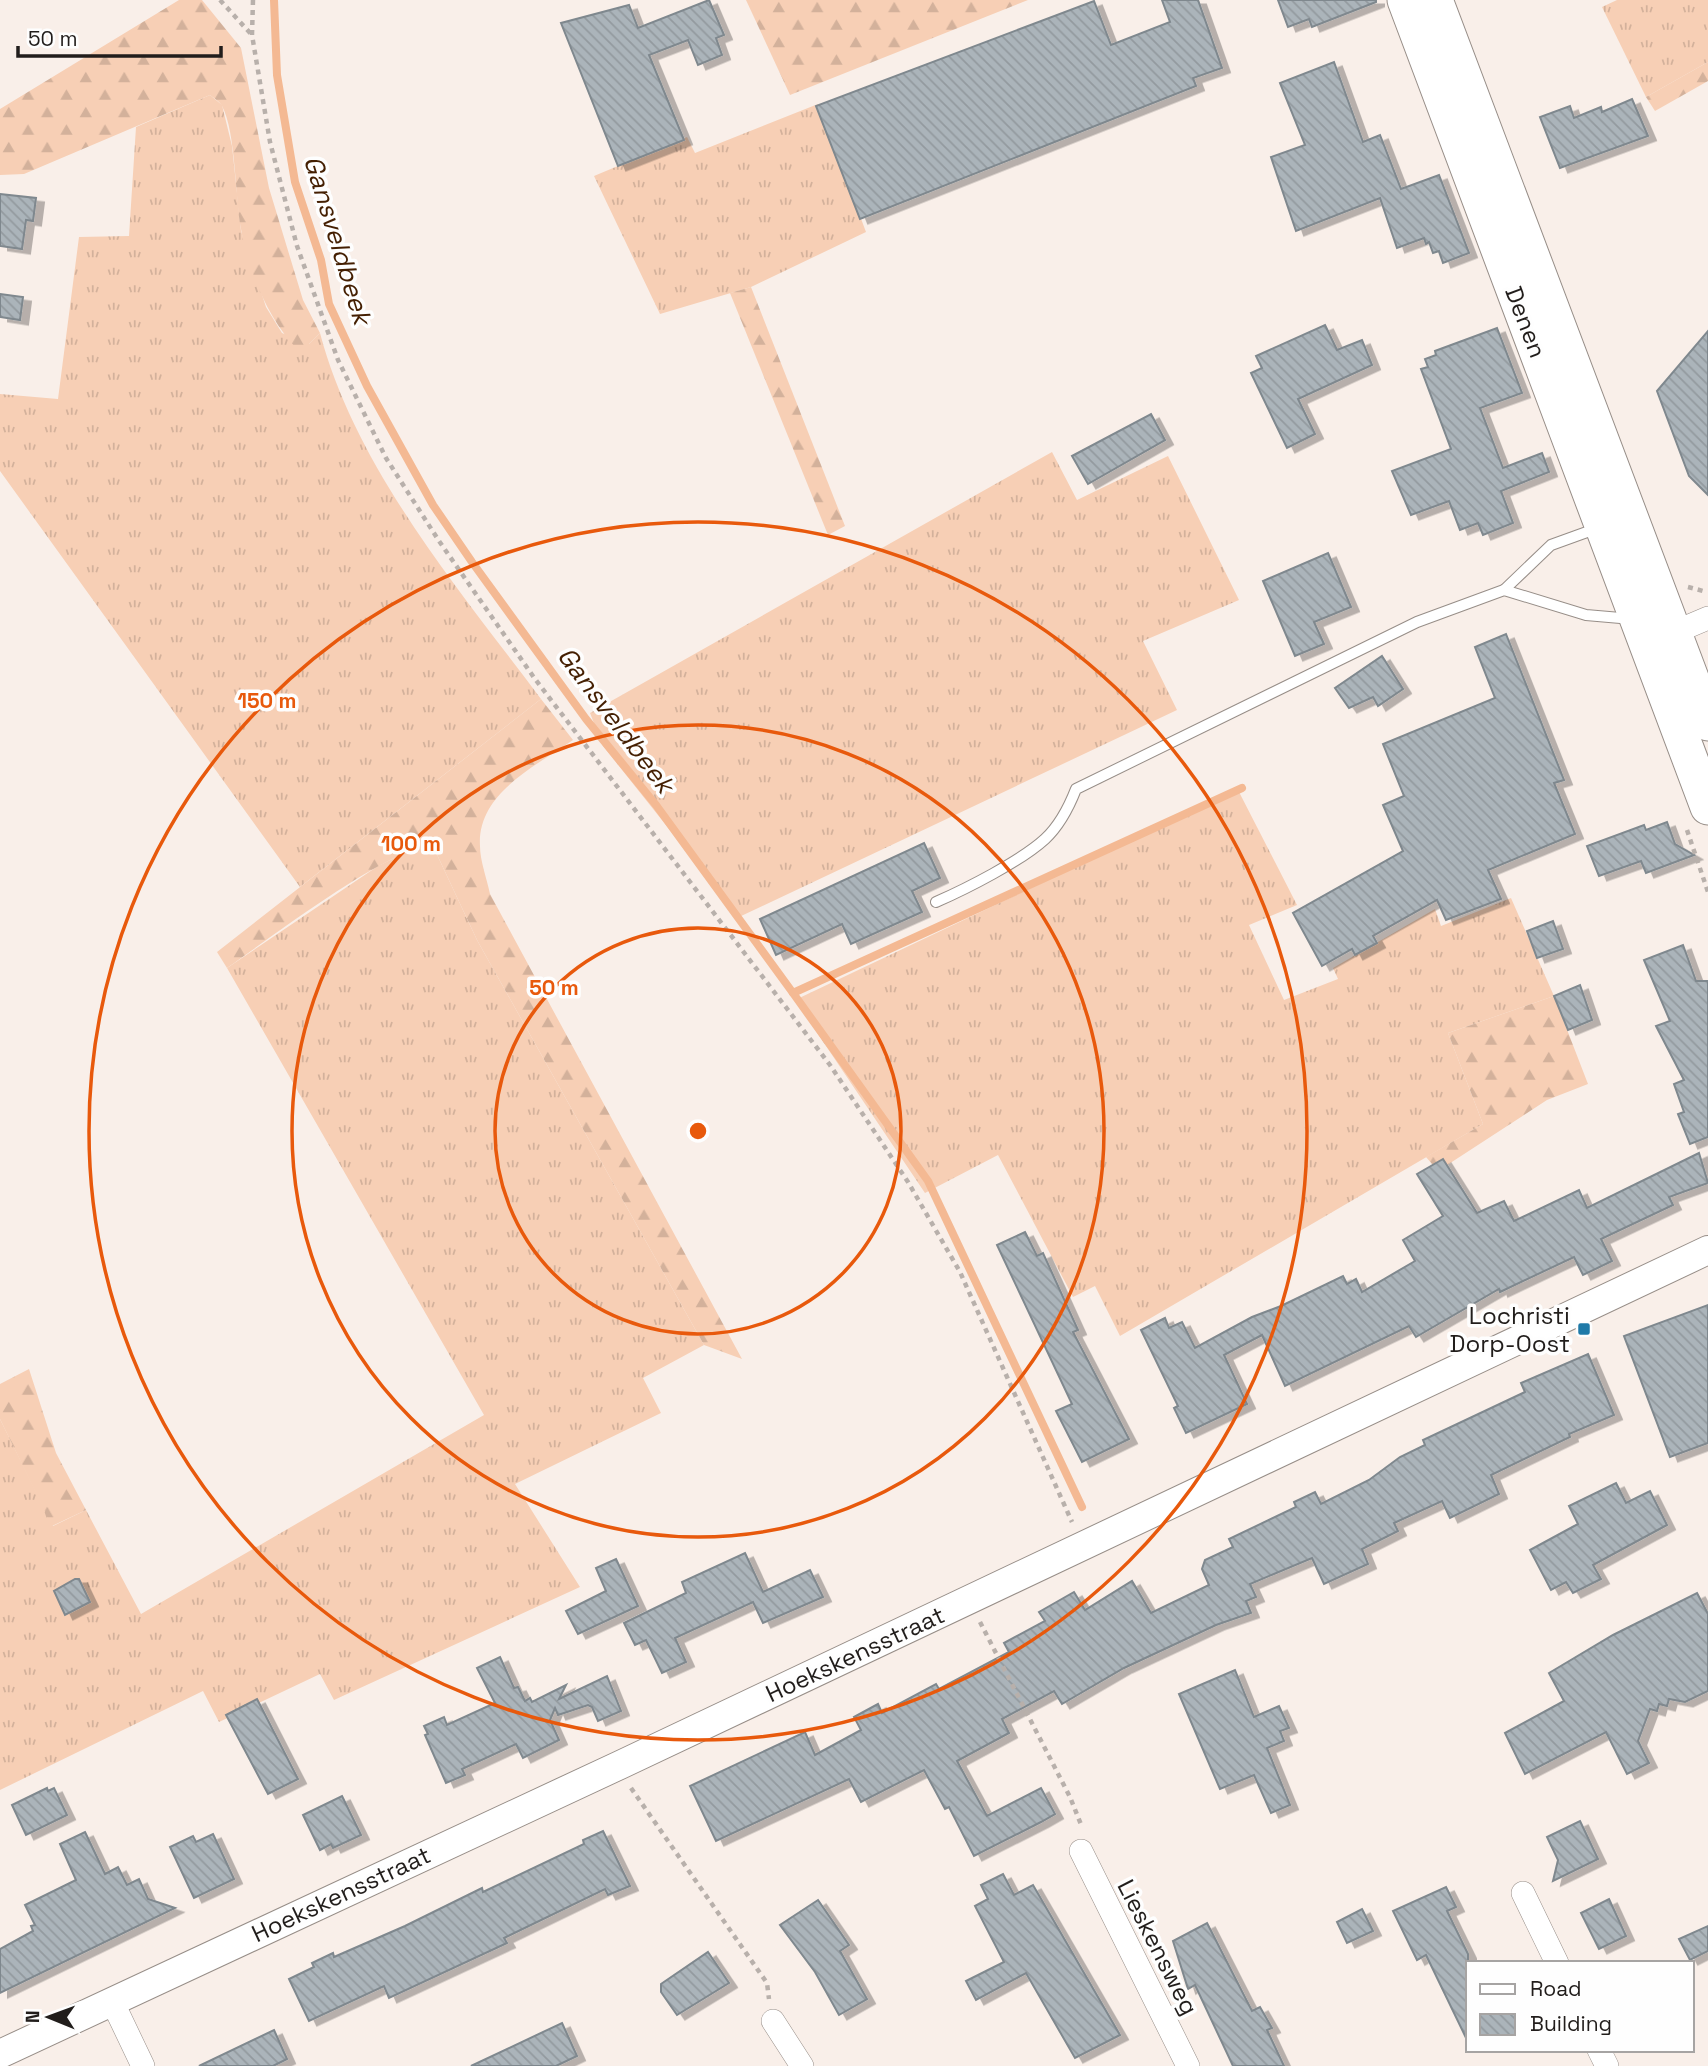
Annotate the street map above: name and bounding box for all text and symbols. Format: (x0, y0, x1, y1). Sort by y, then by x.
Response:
scale bar (18, 14, 220, 58)
text: 50 m (28, 25, 78, 52)
water label: Gansveldbeek (296, 151, 381, 331)
street label: Denen (1498, 282, 1554, 362)
water label: Gansveldbeek (550, 640, 684, 802)
text: 150 m (238, 687, 296, 714)
text: 100 m (381, 830, 441, 857)
text: 50 m (529, 974, 579, 1001)
centre of rings (686, 1119, 710, 1143)
place label: Lochristi Dorp-Oost (1450, 1300, 1570, 1359)
marker: Lochristi Dorp-Oost (1576, 1321, 1592, 1337)
street label: Hoekskensstraat (761, 1599, 949, 1709)
street label: Hoekskensstraat (247, 1839, 435, 1949)
street label: Lieskensweg (1111, 1874, 1205, 2020)
legend (1466, 1961, 1694, 2052)
text: Road (1530, 1975, 1582, 2002)
north arrow (14, 1982, 84, 2052)
text: N (20, 2010, 45, 2023)
text: Building (1530, 2010, 1612, 2037)

